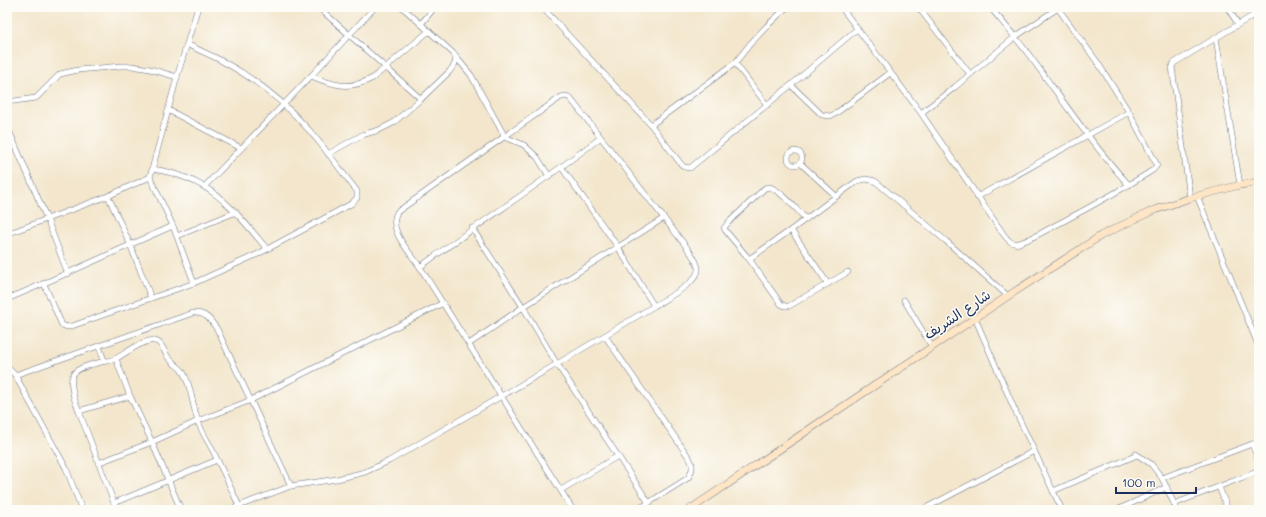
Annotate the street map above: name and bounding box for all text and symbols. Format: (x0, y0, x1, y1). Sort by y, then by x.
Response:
street label: شارع الشريف (920, 285, 995, 344)
scale bar (1116, 469, 1196, 495)
text: 100 m (1122, 474, 1156, 490)

